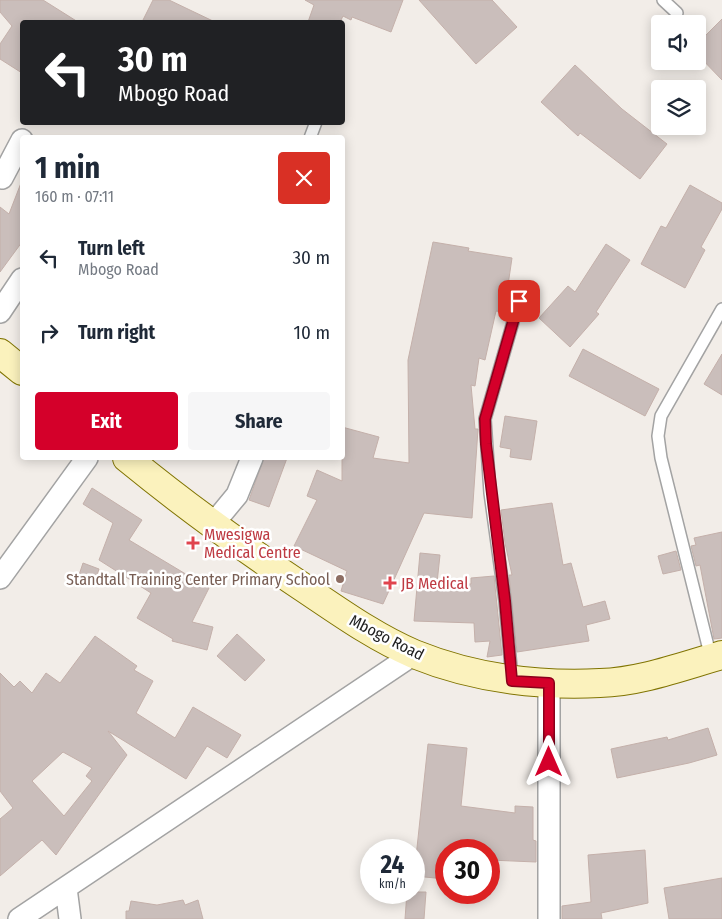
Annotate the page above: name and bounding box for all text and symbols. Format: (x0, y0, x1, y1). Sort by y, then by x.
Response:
map controls (651, 15, 706, 135)
button: sound (651, 15, 706, 70)
text: 30 m (118, 38, 188, 80)
icon: left (35, 40, 100, 105)
text: Mbogo Road (118, 80, 229, 107)
button: layers (651, 80, 706, 135)
text: 1 min (35, 150, 100, 186)
button: close (278, 152, 330, 204)
text: 160 m · 07:11 (35, 187, 114, 206)
text: Turn left (78, 237, 145, 260)
icon: left (35, 244, 63, 272)
text: 30 m (292, 246, 330, 269)
text: Mbogo Road (78, 260, 159, 279)
pin (498, 280, 540, 322)
icon: arrive (505, 287, 533, 315)
icon: right (35, 319, 63, 347)
text: Turn right (78, 321, 155, 344)
text: 10 m (294, 321, 330, 344)
button: Exit (35, 392, 178, 450)
button: Share (188, 392, 330, 450)
place label: Mwesigwa Medical Centre (204, 525, 301, 562)
marker: Mwesigwa Medical Centre (186, 536, 200, 550)
place label: Standtall Training Center Primary School (66, 570, 330, 589)
marker: Standtall Training Center Primary School (334, 573, 346, 585)
place label: JB Medical (401, 574, 468, 593)
marker: JB Medical (383, 576, 397, 590)
street label: Mbogo Road (346, 611, 427, 664)
position arrow (522, 735, 574, 787)
speed limit sign: 30 (435, 839, 500, 904)
text: 24 (381, 850, 404, 880)
text: km/h (379, 877, 406, 891)

